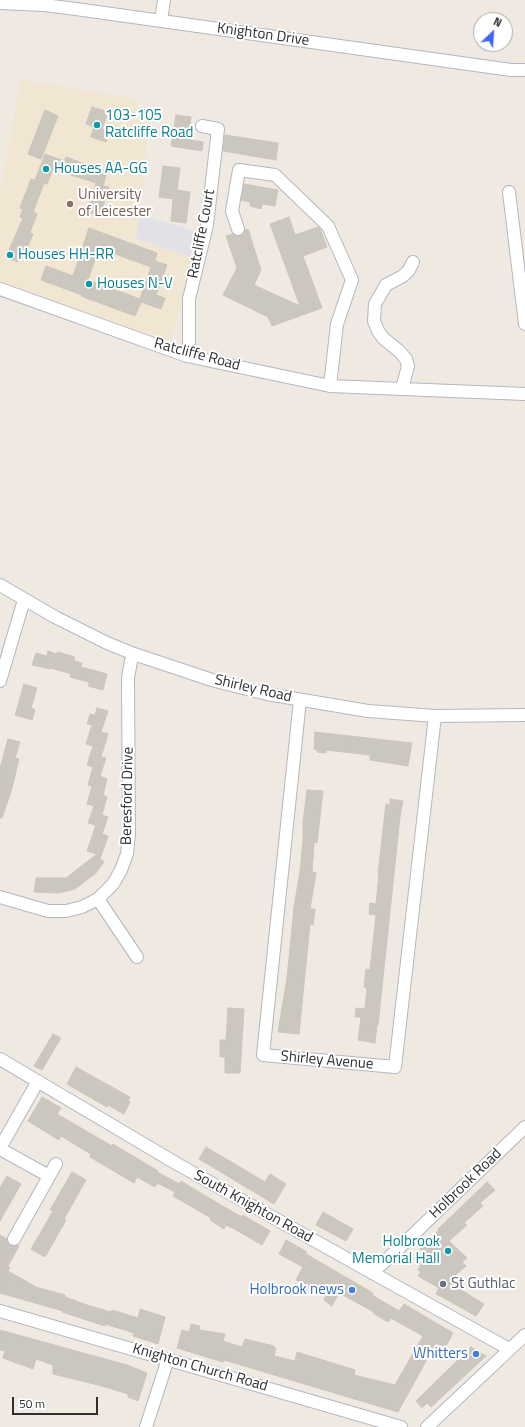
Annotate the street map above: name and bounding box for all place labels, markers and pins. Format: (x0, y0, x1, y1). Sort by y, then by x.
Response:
place label: 103-105 Ratcliffe Road (105, 107, 193, 142)
marker: 103-105 Ratcliffe Road (92, 120, 102, 130)
place label: Houses AA-GG (54, 160, 148, 178)
marker: Houses AA-GG (41, 164, 51, 174)
place label: University of Leicester (78, 186, 151, 221)
marker: University of Leicester (65, 199, 75, 209)
place label: Houses HH-RR (18, 246, 114, 264)
marker: Houses HH-RR (5, 250, 15, 260)
place label: Houses N-V (97, 275, 173, 293)
marker: Houses N-V (84, 279, 94, 289)
place label: Holbrook Memorial Hall (352, 1233, 440, 1268)
marker: Holbrook Memorial Hall (443, 1246, 453, 1256)
place label: St Guthlac (451, 1275, 516, 1293)
marker: St Guthlac (438, 1279, 448, 1289)
place label: Holbrook news (249, 1281, 344, 1299)
marker: Holbrook news (347, 1285, 357, 1295)
place label: Whitters (413, 1345, 468, 1363)
marker: Whitters (471, 1349, 481, 1359)

